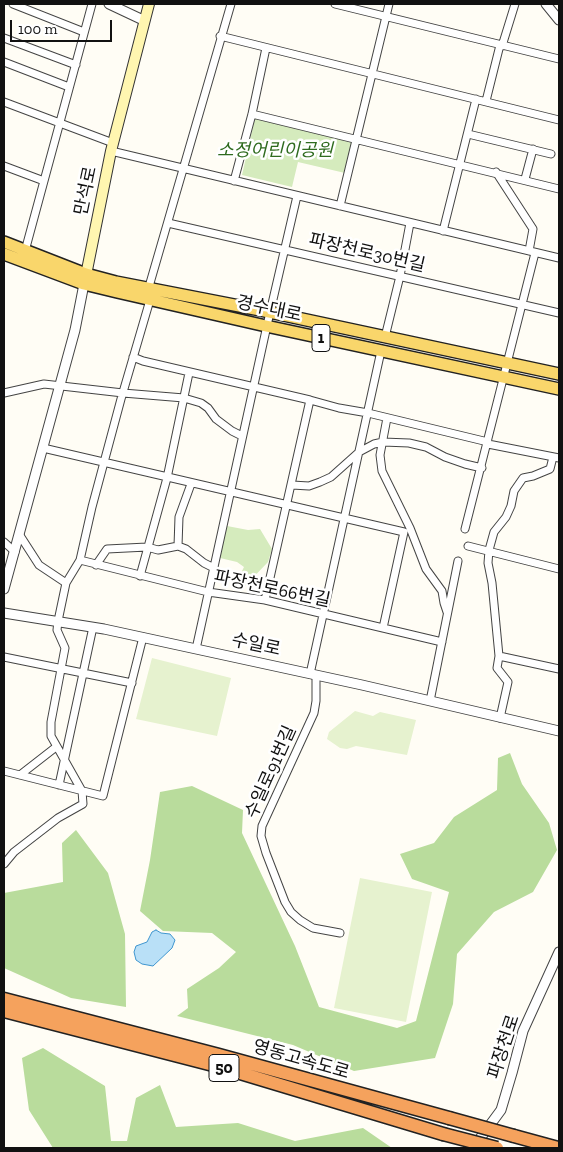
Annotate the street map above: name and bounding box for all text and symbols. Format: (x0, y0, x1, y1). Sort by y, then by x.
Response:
scale bar (12, 10, 115, 42)
text: 100 m (18, 20, 57, 38)
park label: 소정어린이공원 (217, 140, 333, 162)
street label: 만석로 (70, 164, 102, 218)
street label: 파장천로30번길 (307, 229, 427, 277)
street label: 경수대로 (234, 292, 304, 326)
road number: 1 (312, 324, 330, 352)
street label: 파장천로66번길 (212, 566, 332, 612)
street label: 수일로 (229, 629, 283, 661)
street label: 수일로91번길 (241, 722, 301, 822)
street label: 파장천로 (483, 1012, 525, 1082)
street label: 영동고속도로 (250, 1036, 352, 1084)
road number: 50 (209, 1054, 239, 1082)

